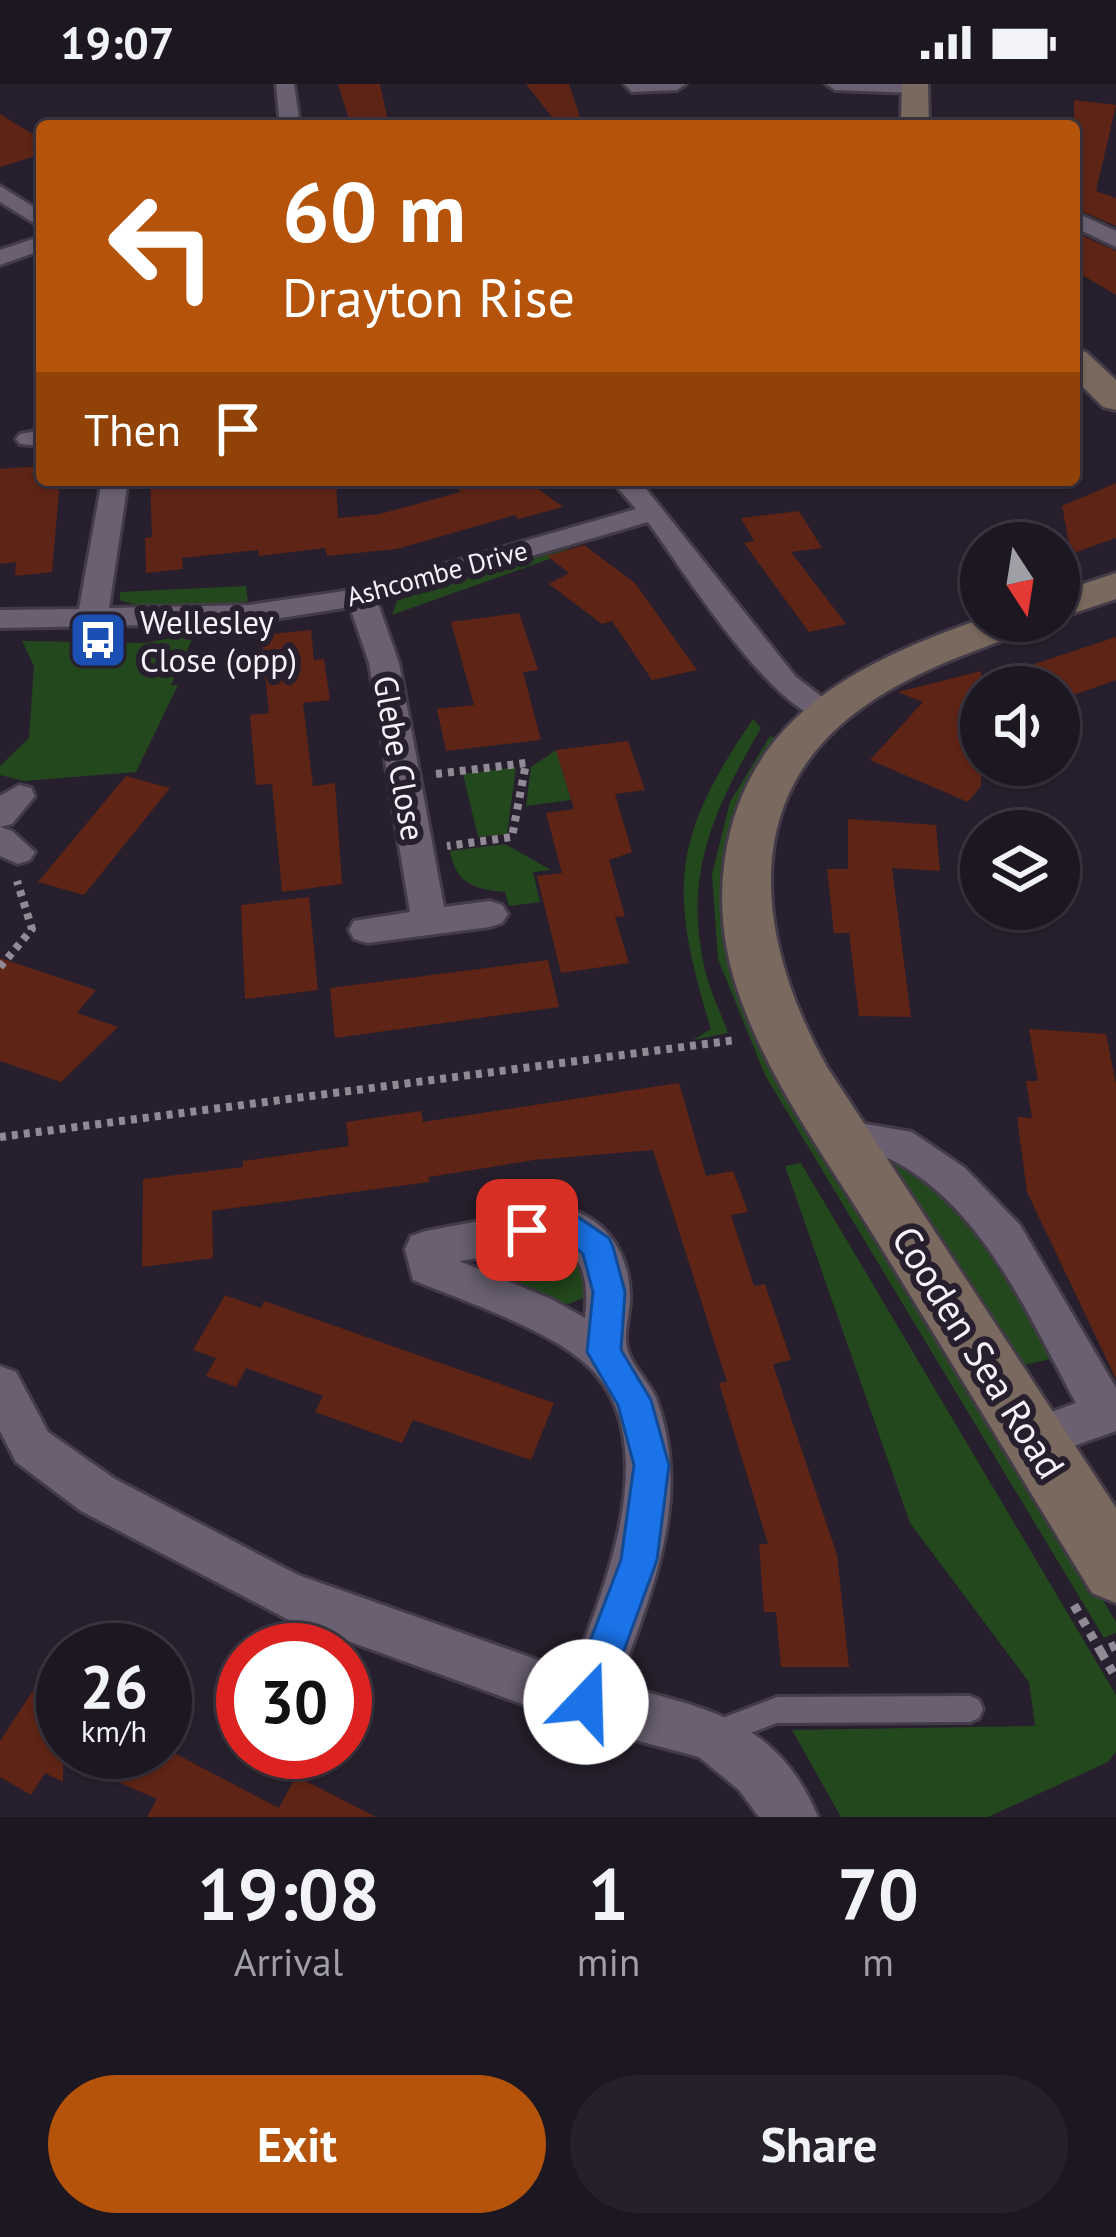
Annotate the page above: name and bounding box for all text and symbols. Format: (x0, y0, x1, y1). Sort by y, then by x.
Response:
text: 19:07 (60, 13, 174, 71)
text: 60 m (282, 156, 466, 265)
icon: left (84, 168, 240, 324)
text: Drayton Rise (282, 262, 575, 332)
icon: arrive (205, 396, 271, 462)
text: Then (84, 400, 181, 458)
north arrow (960, 522, 1080, 642)
map controls (960, 522, 1080, 930)
street label: Ashcombe Drive (343, 533, 531, 613)
place label: Wellesley Close (opp) (140, 600, 297, 681)
bus stop icon: Wellesley Close (opp) (67, 609, 129, 671)
button: sound (960, 666, 1080, 786)
street label: Glebe Close (364, 672, 436, 844)
button: layers (960, 810, 1080, 930)
pin (476, 1179, 578, 1281)
icon: arrive (494, 1197, 560, 1263)
street label: Cooden Sea Road (881, 1216, 1077, 1488)
speed limit sign: 30 (216, 1623, 372, 1779)
position arrow (523, 1639, 649, 1765)
text: 26 (80, 1647, 148, 1725)
text: km/h (81, 1711, 147, 1750)
text: 19:08 (197, 1847, 380, 1940)
text: 1 (588, 1847, 629, 1940)
text: 70 (837, 1847, 919, 1940)
text: Arrival (234, 1936, 343, 1987)
text: min (577, 1936, 640, 1987)
text: m (862, 1936, 894, 1987)
button: Exit (48, 2075, 546, 2213)
button: Share (570, 2075, 1068, 2213)

